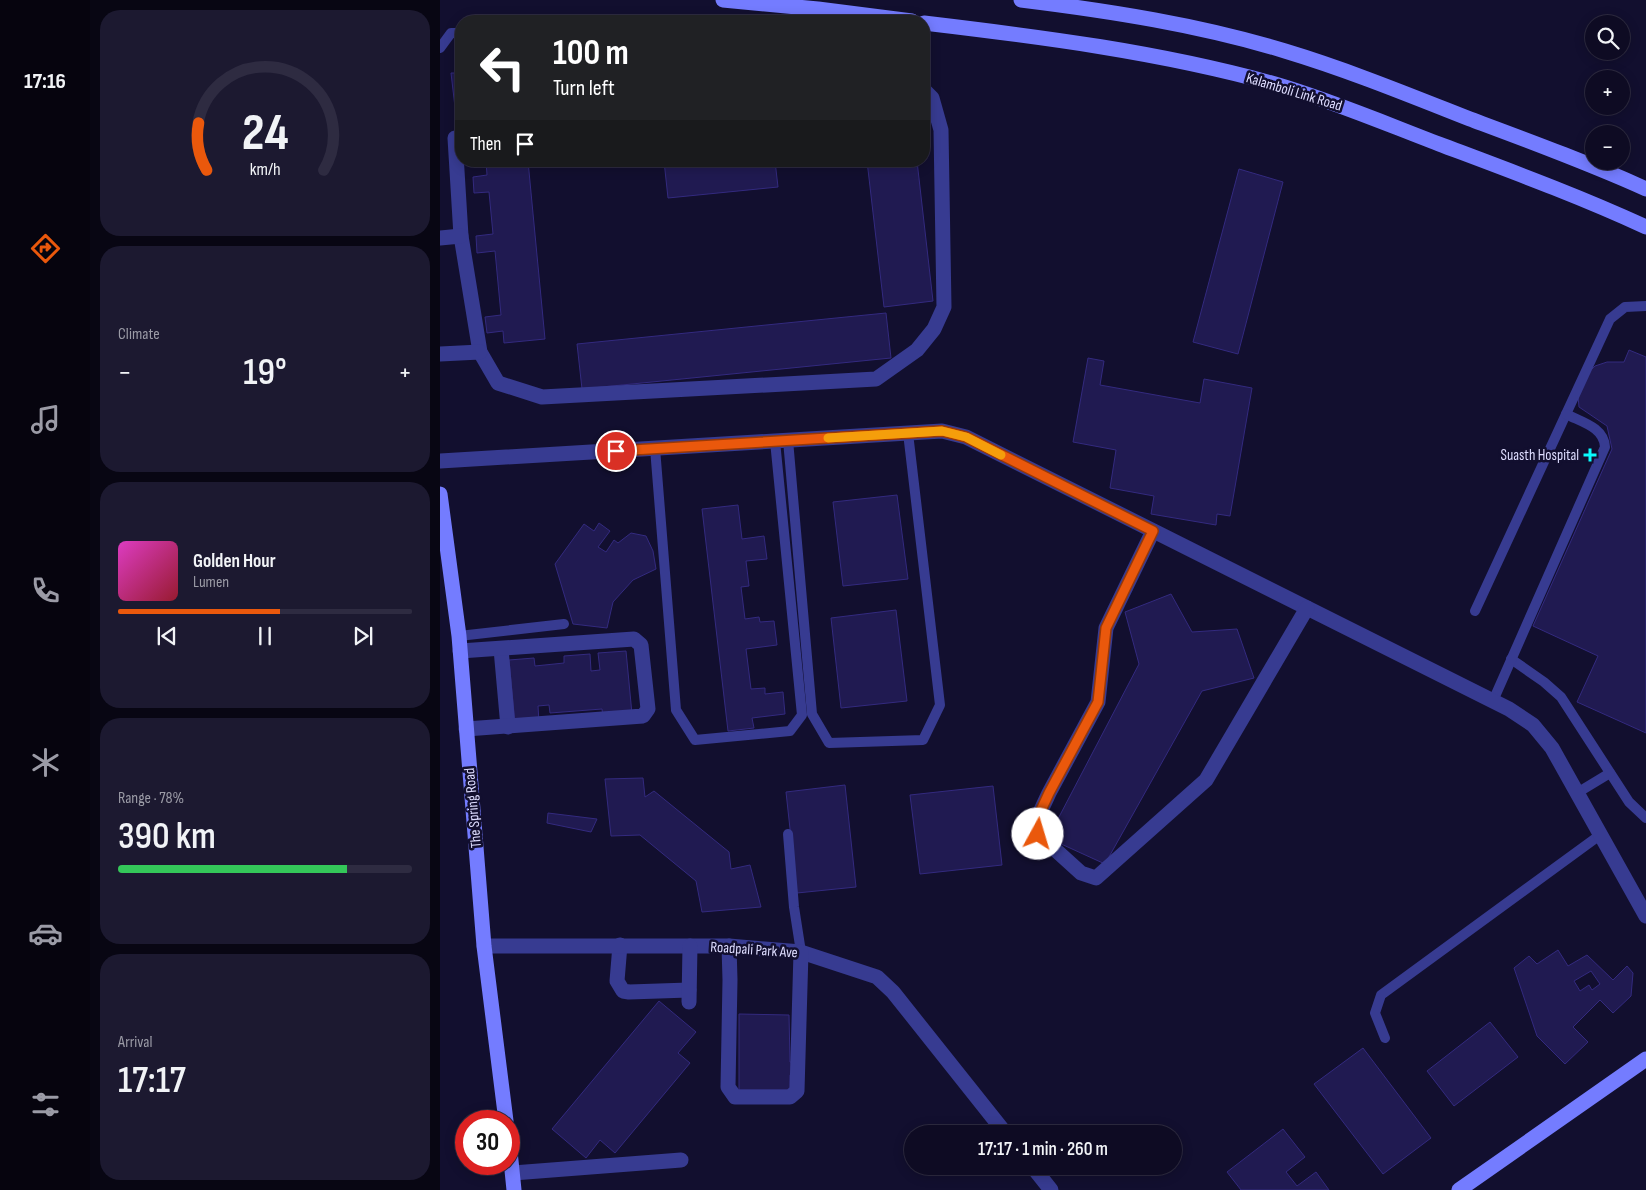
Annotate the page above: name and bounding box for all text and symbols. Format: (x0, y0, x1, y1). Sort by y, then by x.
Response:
map controls (1585, 15, 1630, 170)
button: search (1585, 15, 1630, 60)
text: 100 m (553, 32, 629, 75)
icon: left (470, 35, 535, 100)
text: 17:16 (24, 68, 66, 95)
street label: Kalamboli Link Road (1244, 68, 1344, 116)
button: + (1585, 70, 1630, 115)
text: Turn left (553, 75, 615, 102)
text: 24 (242, 102, 288, 165)
button: − (1585, 125, 1630, 170)
icon: arrive (511, 130, 539, 158)
text: Then (470, 133, 501, 156)
text: km/h (250, 159, 280, 180)
icon: directions (28, 231, 63, 266)
text: Climate (118, 325, 160, 344)
text: 19° (243, 350, 287, 395)
text: − (118, 356, 132, 389)
text: + (398, 356, 412, 389)
icon: music (28, 402, 63, 437)
pin (595, 430, 637, 472)
icon: arrive (602, 437, 630, 465)
place label: Suasth Hospital (1500, 446, 1579, 465)
marker: Suasth Hospital (1583, 448, 1597, 462)
text: Golden Hour (193, 550, 276, 573)
icon: phone (28, 573, 63, 608)
text: Lumen (193, 573, 229, 592)
icon: previous (153, 622, 181, 650)
icon: pause (251, 622, 279, 650)
icon: next (349, 622, 377, 650)
icon: climate (28, 745, 63, 780)
street label: The Spring Road (460, 767, 486, 849)
text: Range · 78% (118, 789, 184, 808)
position arrow (1011, 807, 1063, 859)
text: 390 km (118, 814, 216, 859)
icon: car (28, 916, 63, 951)
street label: Roadpali Park Ave (710, 937, 798, 963)
text: Arrival (118, 1033, 152, 1052)
text: 17:17 (118, 1058, 186, 1103)
icon: filters (28, 1087, 63, 1122)
speed limit sign: 30 (455, 1110, 520, 1175)
text: 17:17 · 1 min · 260 m (978, 1138, 1108, 1161)

